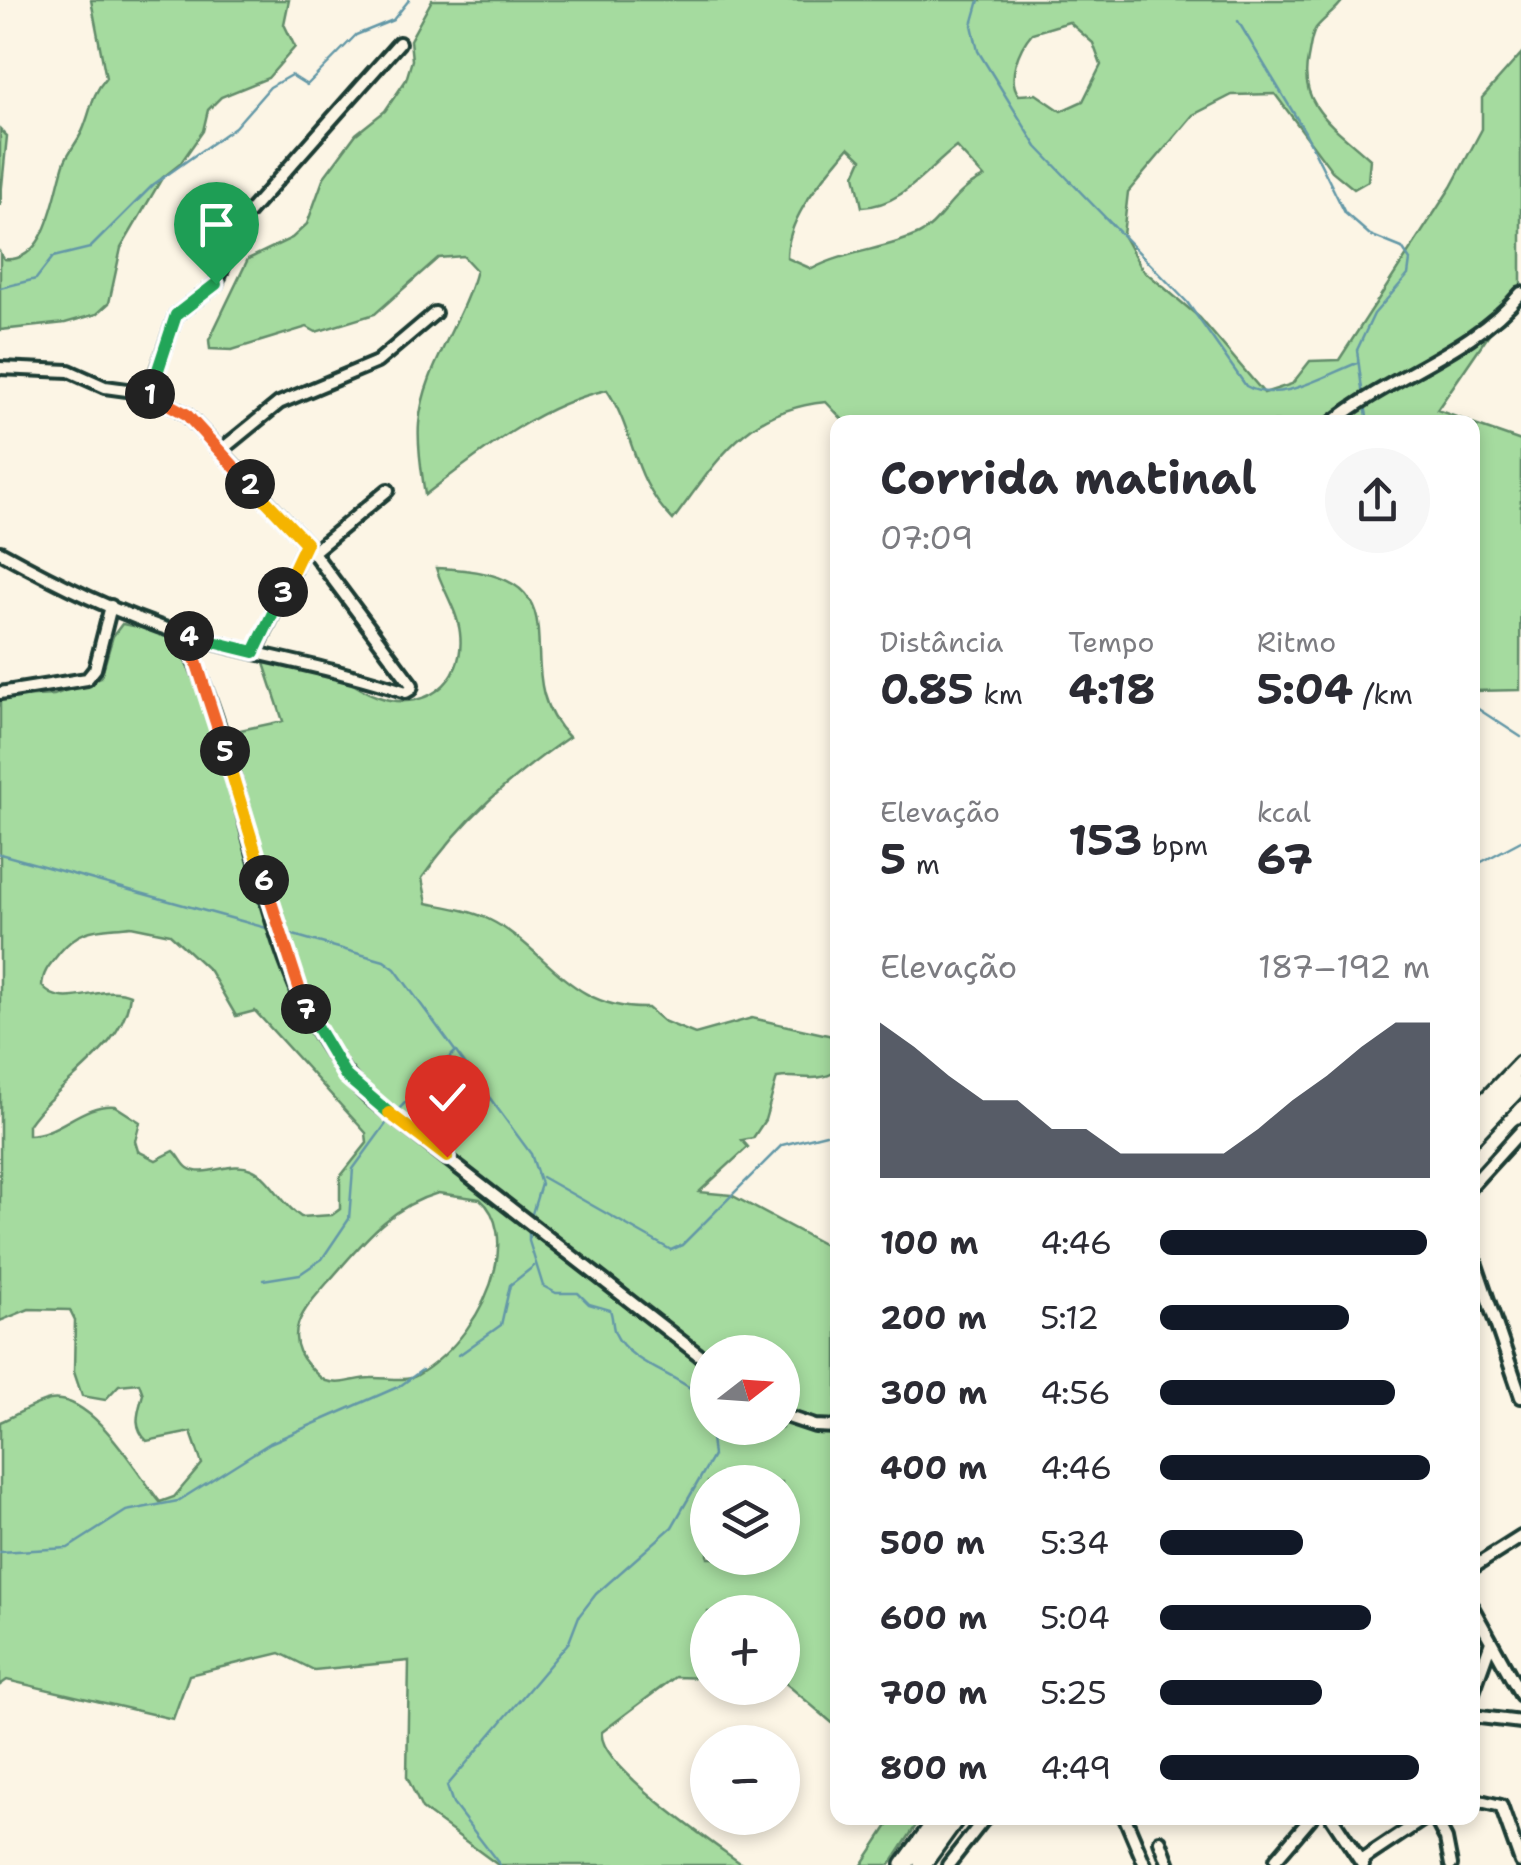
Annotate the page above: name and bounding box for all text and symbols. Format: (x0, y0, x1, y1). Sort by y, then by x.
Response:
pin (174, 182, 259, 285)
icon: arrive (189, 197, 244, 252)
pin: 1 (125, 369, 175, 419)
text: 1 (144, 375, 156, 413)
text: Corrida matinal (880, 448, 1257, 508)
button: share (1325, 448, 1430, 553)
pin: 2 (225, 459, 275, 509)
text: 2 (240, 465, 260, 503)
text: 07:09 (880, 516, 974, 559)
pin: 3 (258, 567, 308, 617)
text: 3 (273, 573, 293, 611)
pin: 4 (164, 611, 214, 661)
text: 4 (179, 617, 199, 655)
text: Distância (880, 623, 1003, 661)
text: Tempo (1068, 623, 1155, 661)
text: Ritmo (1257, 623, 1336, 661)
text: 0.85 (880, 661, 974, 717)
text: 4:18 (1068, 661, 1156, 717)
text: 5:04 (1257, 661, 1353, 717)
text: km (974, 675, 1023, 713)
text: /km (1353, 675, 1413, 713)
pin: 5 (200, 726, 250, 776)
text: 5 (216, 732, 234, 770)
text: Elevação (880, 793, 1000, 831)
text: kcal (1257, 793, 1311, 831)
text: 153 (1068, 812, 1142, 868)
text: bpm (1142, 826, 1208, 864)
text: 5 (880, 831, 906, 887)
text: 67 (1257, 831, 1313, 887)
text: m (906, 845, 940, 883)
pin: 6 (239, 855, 289, 905)
text: 6 (254, 861, 274, 899)
text: Elevação (880, 945, 1017, 988)
text: 187–192 m (1258, 945, 1430, 988)
pin: 7 (281, 984, 331, 1034)
text: 7 (296, 990, 316, 1028)
pin (405, 1055, 490, 1158)
icon: check (420, 1070, 475, 1125)
text: 100 m (880, 1221, 979, 1264)
text: 4:46 (1040, 1221, 1112, 1264)
text: 200 m (880, 1296, 987, 1339)
text: 5:12 (1040, 1296, 1099, 1339)
north arrow (690, 1335, 800, 1445)
map controls (690, 1335, 800, 1835)
text: 300 m (880, 1371, 987, 1414)
text: 4:56 (1040, 1371, 1111, 1414)
text: 400 m (880, 1446, 987, 1489)
text: 4:46 (1040, 1446, 1112, 1489)
button: layers (690, 1465, 800, 1575)
text: 500 m (880, 1521, 985, 1564)
text: 5:34 (1040, 1521, 1109, 1564)
button: + (690, 1595, 800, 1705)
text: 600 m (880, 1596, 987, 1639)
text: 5:04 (1040, 1596, 1110, 1639)
text: 700 m (880, 1671, 987, 1714)
text: 5:25 (1040, 1671, 1107, 1714)
button: − (690, 1725, 800, 1835)
text: 800 m (880, 1746, 987, 1789)
text: 4:49 (1040, 1746, 1111, 1789)

